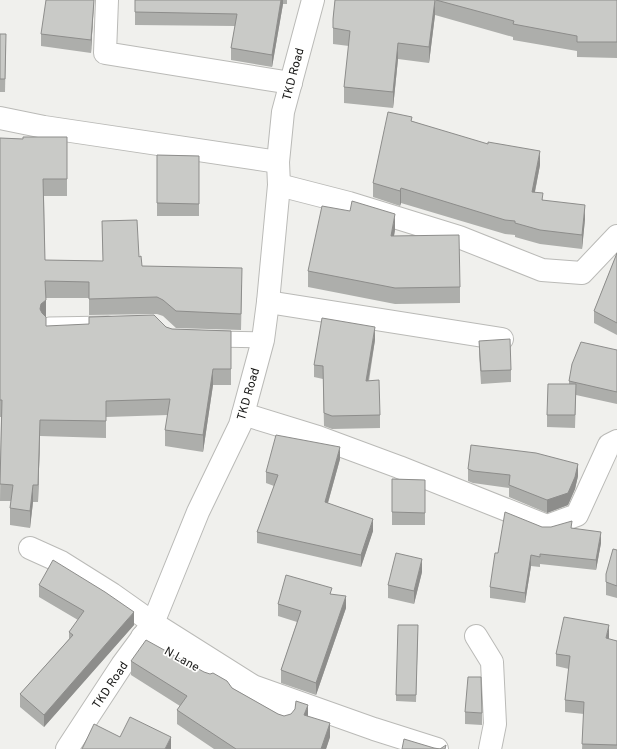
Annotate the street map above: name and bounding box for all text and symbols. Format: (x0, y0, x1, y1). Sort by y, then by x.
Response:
street label: TKD Road (279, 46, 309, 102)
street label: TKD Road (234, 366, 264, 422)
street label: N Lane (161, 644, 202, 676)
street label: TKD Road (89, 659, 132, 712)

